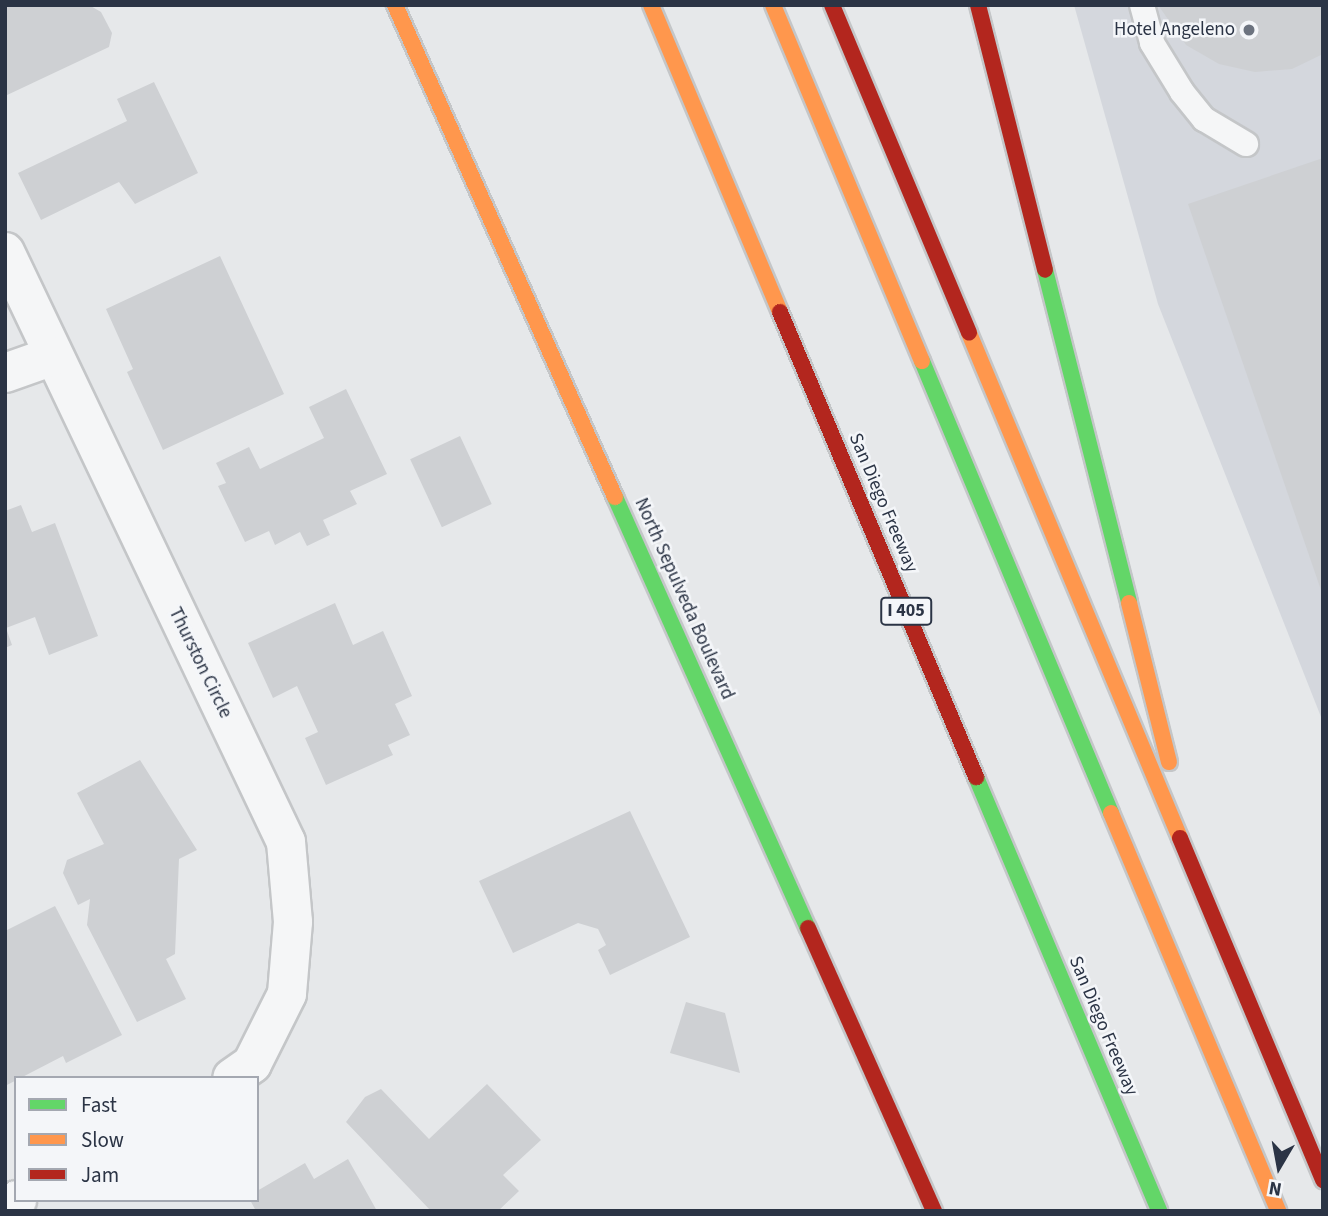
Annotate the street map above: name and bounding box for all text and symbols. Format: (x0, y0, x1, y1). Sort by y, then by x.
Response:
place label: Hotel Angeleno (1114, 19, 1235, 41)
marker: Hotel Angeleno (1241, 22, 1257, 38)
street label: San Diego Freeway (843, 430, 923, 576)
street label: North Sepulveda Boulevard (629, 495, 739, 703)
road number: I 405 (880, 596, 932, 626)
street label: Thurston Circle (163, 604, 237, 722)
street label: San Diego Freeway (1063, 953, 1143, 1099)
legend (14, 1076, 259, 1202)
text: Fast (81, 1090, 117, 1120)
text: Slow (81, 1125, 124, 1155)
north arrow (1244, 1132, 1314, 1202)
text: Jam (81, 1160, 119, 1190)
text: N (1267, 1174, 1284, 1203)

